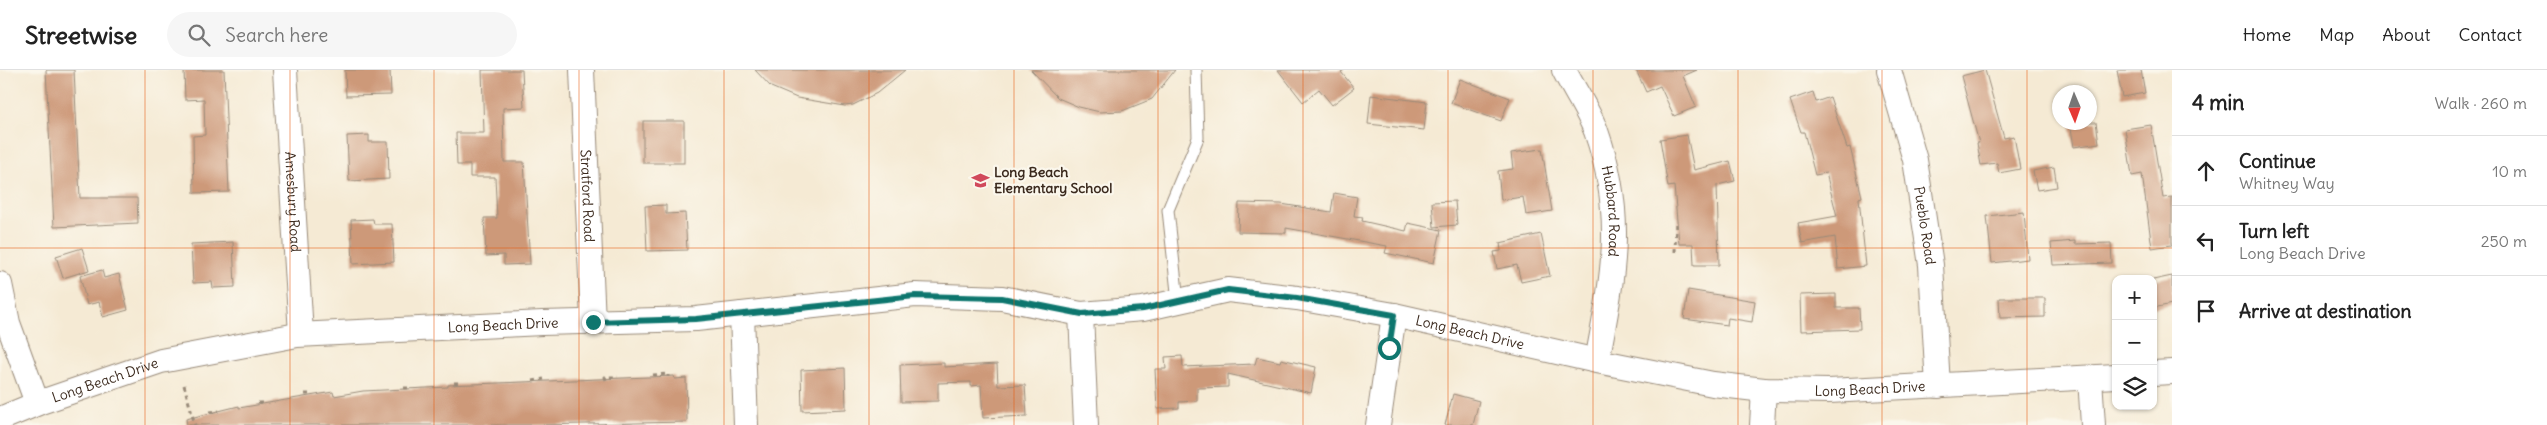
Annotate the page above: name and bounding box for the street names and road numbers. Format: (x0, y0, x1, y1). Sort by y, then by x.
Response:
street label: Stratford Road (576, 149, 599, 243)
street label: Amesbury Road (281, 151, 305, 253)
street label: Hubbard Road (1598, 164, 1623, 257)
street label: Pueblo Road (1910, 185, 1940, 266)
street label: Long Beach Drive (1414, 311, 1526, 353)
street label: Long Beach Drive (447, 314, 559, 337)
street label: Long Beach Drive (50, 354, 160, 407)
street label: Long Beach Drive (1814, 377, 1926, 400)

